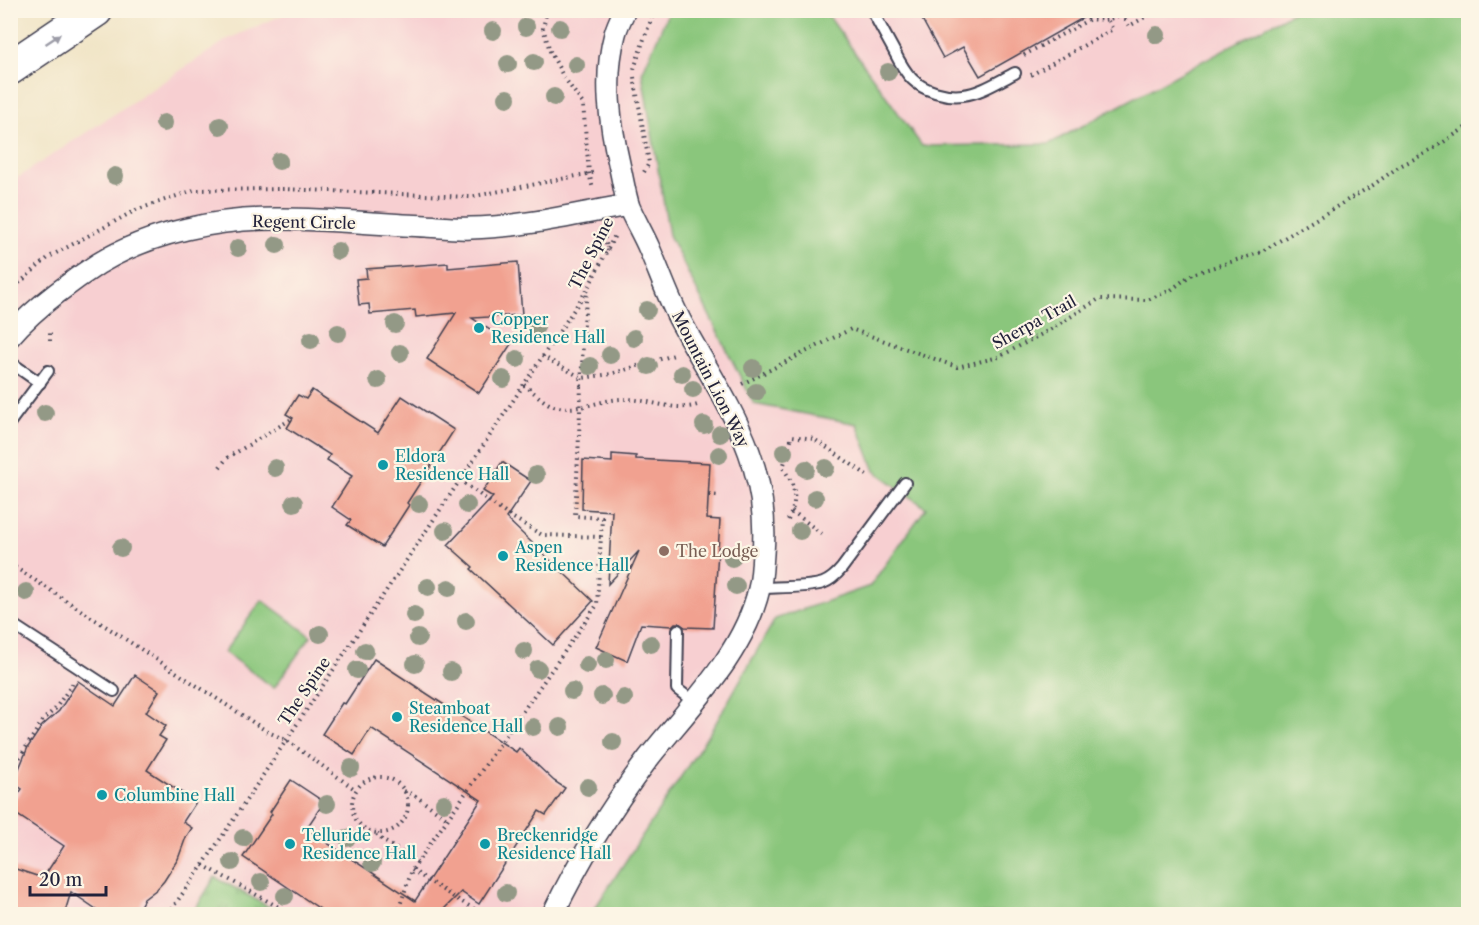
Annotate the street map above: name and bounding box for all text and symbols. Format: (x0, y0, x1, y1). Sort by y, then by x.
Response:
one-way arrow (45, 34, 61, 45)
street label: Regent Circle (252, 211, 356, 233)
street label: The Spine (564, 213, 618, 292)
street label: Sherpa Trail (988, 291, 1080, 353)
street label: Mountain Lion Way (668, 307, 755, 452)
place label: Copper Residence Hall (491, 309, 606, 347)
marker: Copper Residence Hall (472, 321, 486, 335)
place label: Eldora Residence Hall (395, 446, 510, 484)
marker: Eldora Residence Hall (376, 458, 390, 472)
place label: Aspen Residence Hall (514, 537, 630, 575)
place label: The Lodge (676, 541, 759, 561)
marker: The Lodge (657, 544, 671, 558)
marker: Aspen Residence Hall (496, 549, 510, 563)
street label: The Spine (274, 653, 334, 729)
place label: Steamboat Residence Hall (409, 698, 524, 736)
marker: Steamboat Residence Hall (390, 710, 404, 724)
place label: Columbine Hall (114, 785, 235, 805)
marker: Columbine Hall (95, 788, 109, 802)
place label: Telluride Residence Hall (302, 825, 417, 863)
place label: Breckenridge Residence Hall (497, 825, 612, 863)
marker: Telluride Residence Hall (283, 837, 297, 851)
marker: Breckenridge Residence Hall (478, 837, 492, 851)
scale bar (30, 859, 106, 897)
text: 20 m (39, 869, 83, 891)

